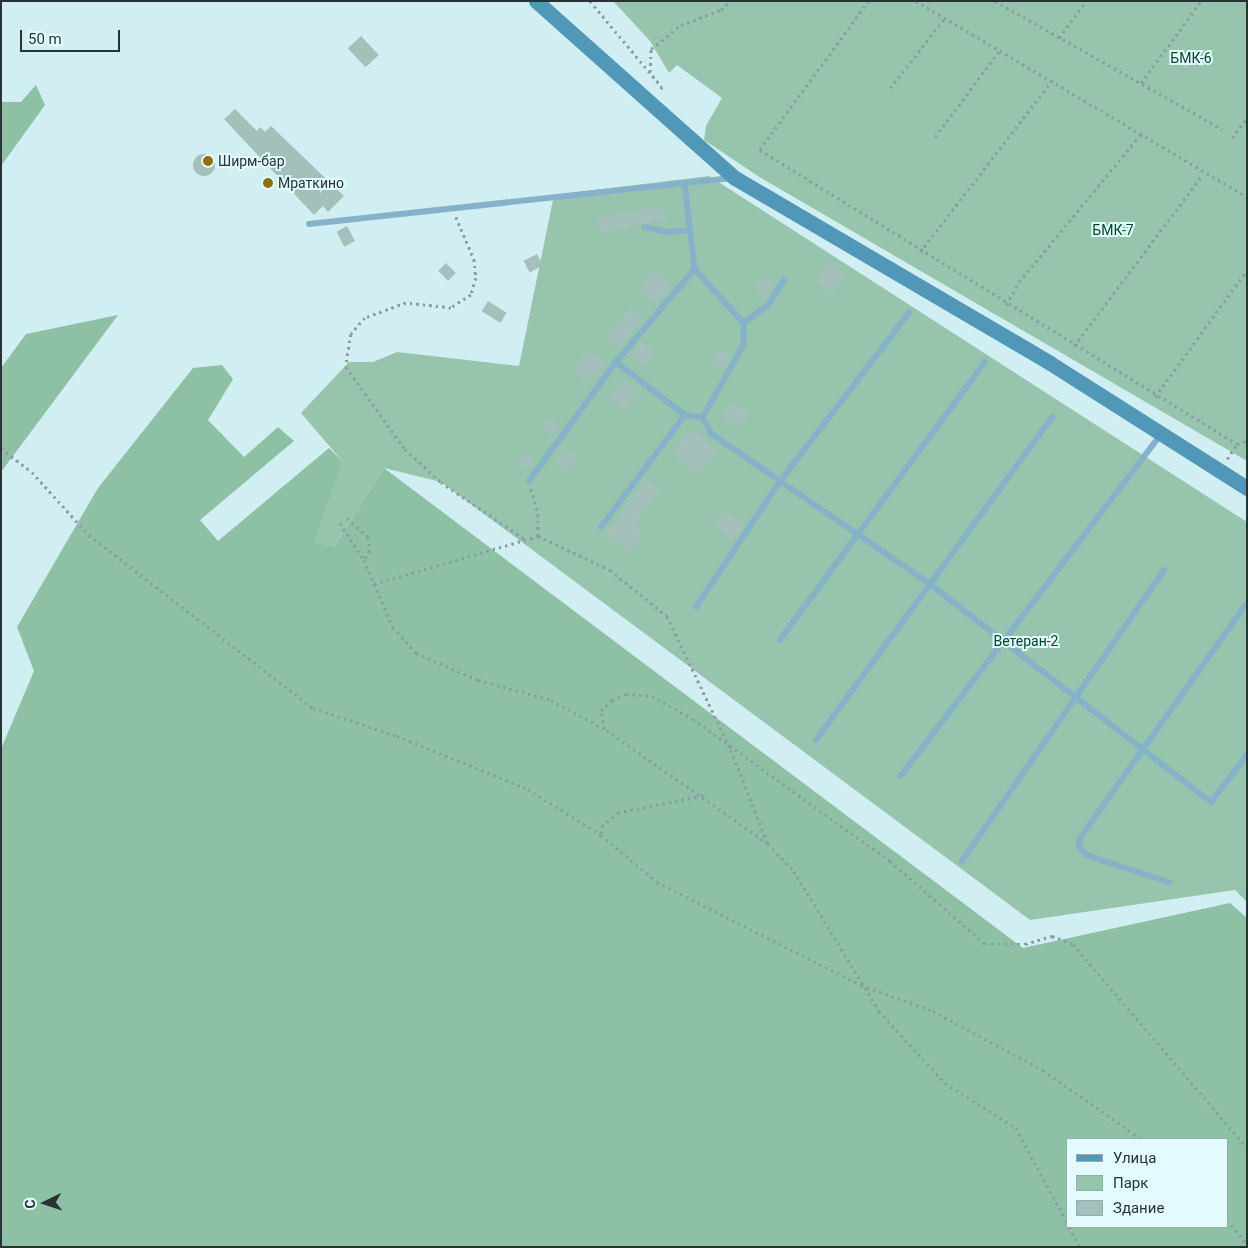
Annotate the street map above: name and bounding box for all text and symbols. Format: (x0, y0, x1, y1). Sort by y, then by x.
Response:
scale bar (22, 20, 122, 52)
text: 50 m (28, 30, 62, 48)
park label: БМК-6 (1170, 50, 1212, 66)
place label: Ширм-бар (218, 153, 285, 169)
marker: Ширм-бар (202, 155, 214, 167)
place label: Мраткино (278, 175, 344, 191)
marker: Мраткино (262, 177, 274, 189)
park label: БМК-7 (1092, 222, 1134, 238)
park label: Ветеран-2 (994, 633, 1058, 649)
legend (1066, 1138, 1228, 1228)
text: Улица (1113, 1149, 1156, 1167)
text: Парк (1113, 1174, 1148, 1192)
north arrow (20, 1178, 70, 1228)
text: С (22, 1199, 38, 1209)
text: Здание (1113, 1199, 1164, 1217)

